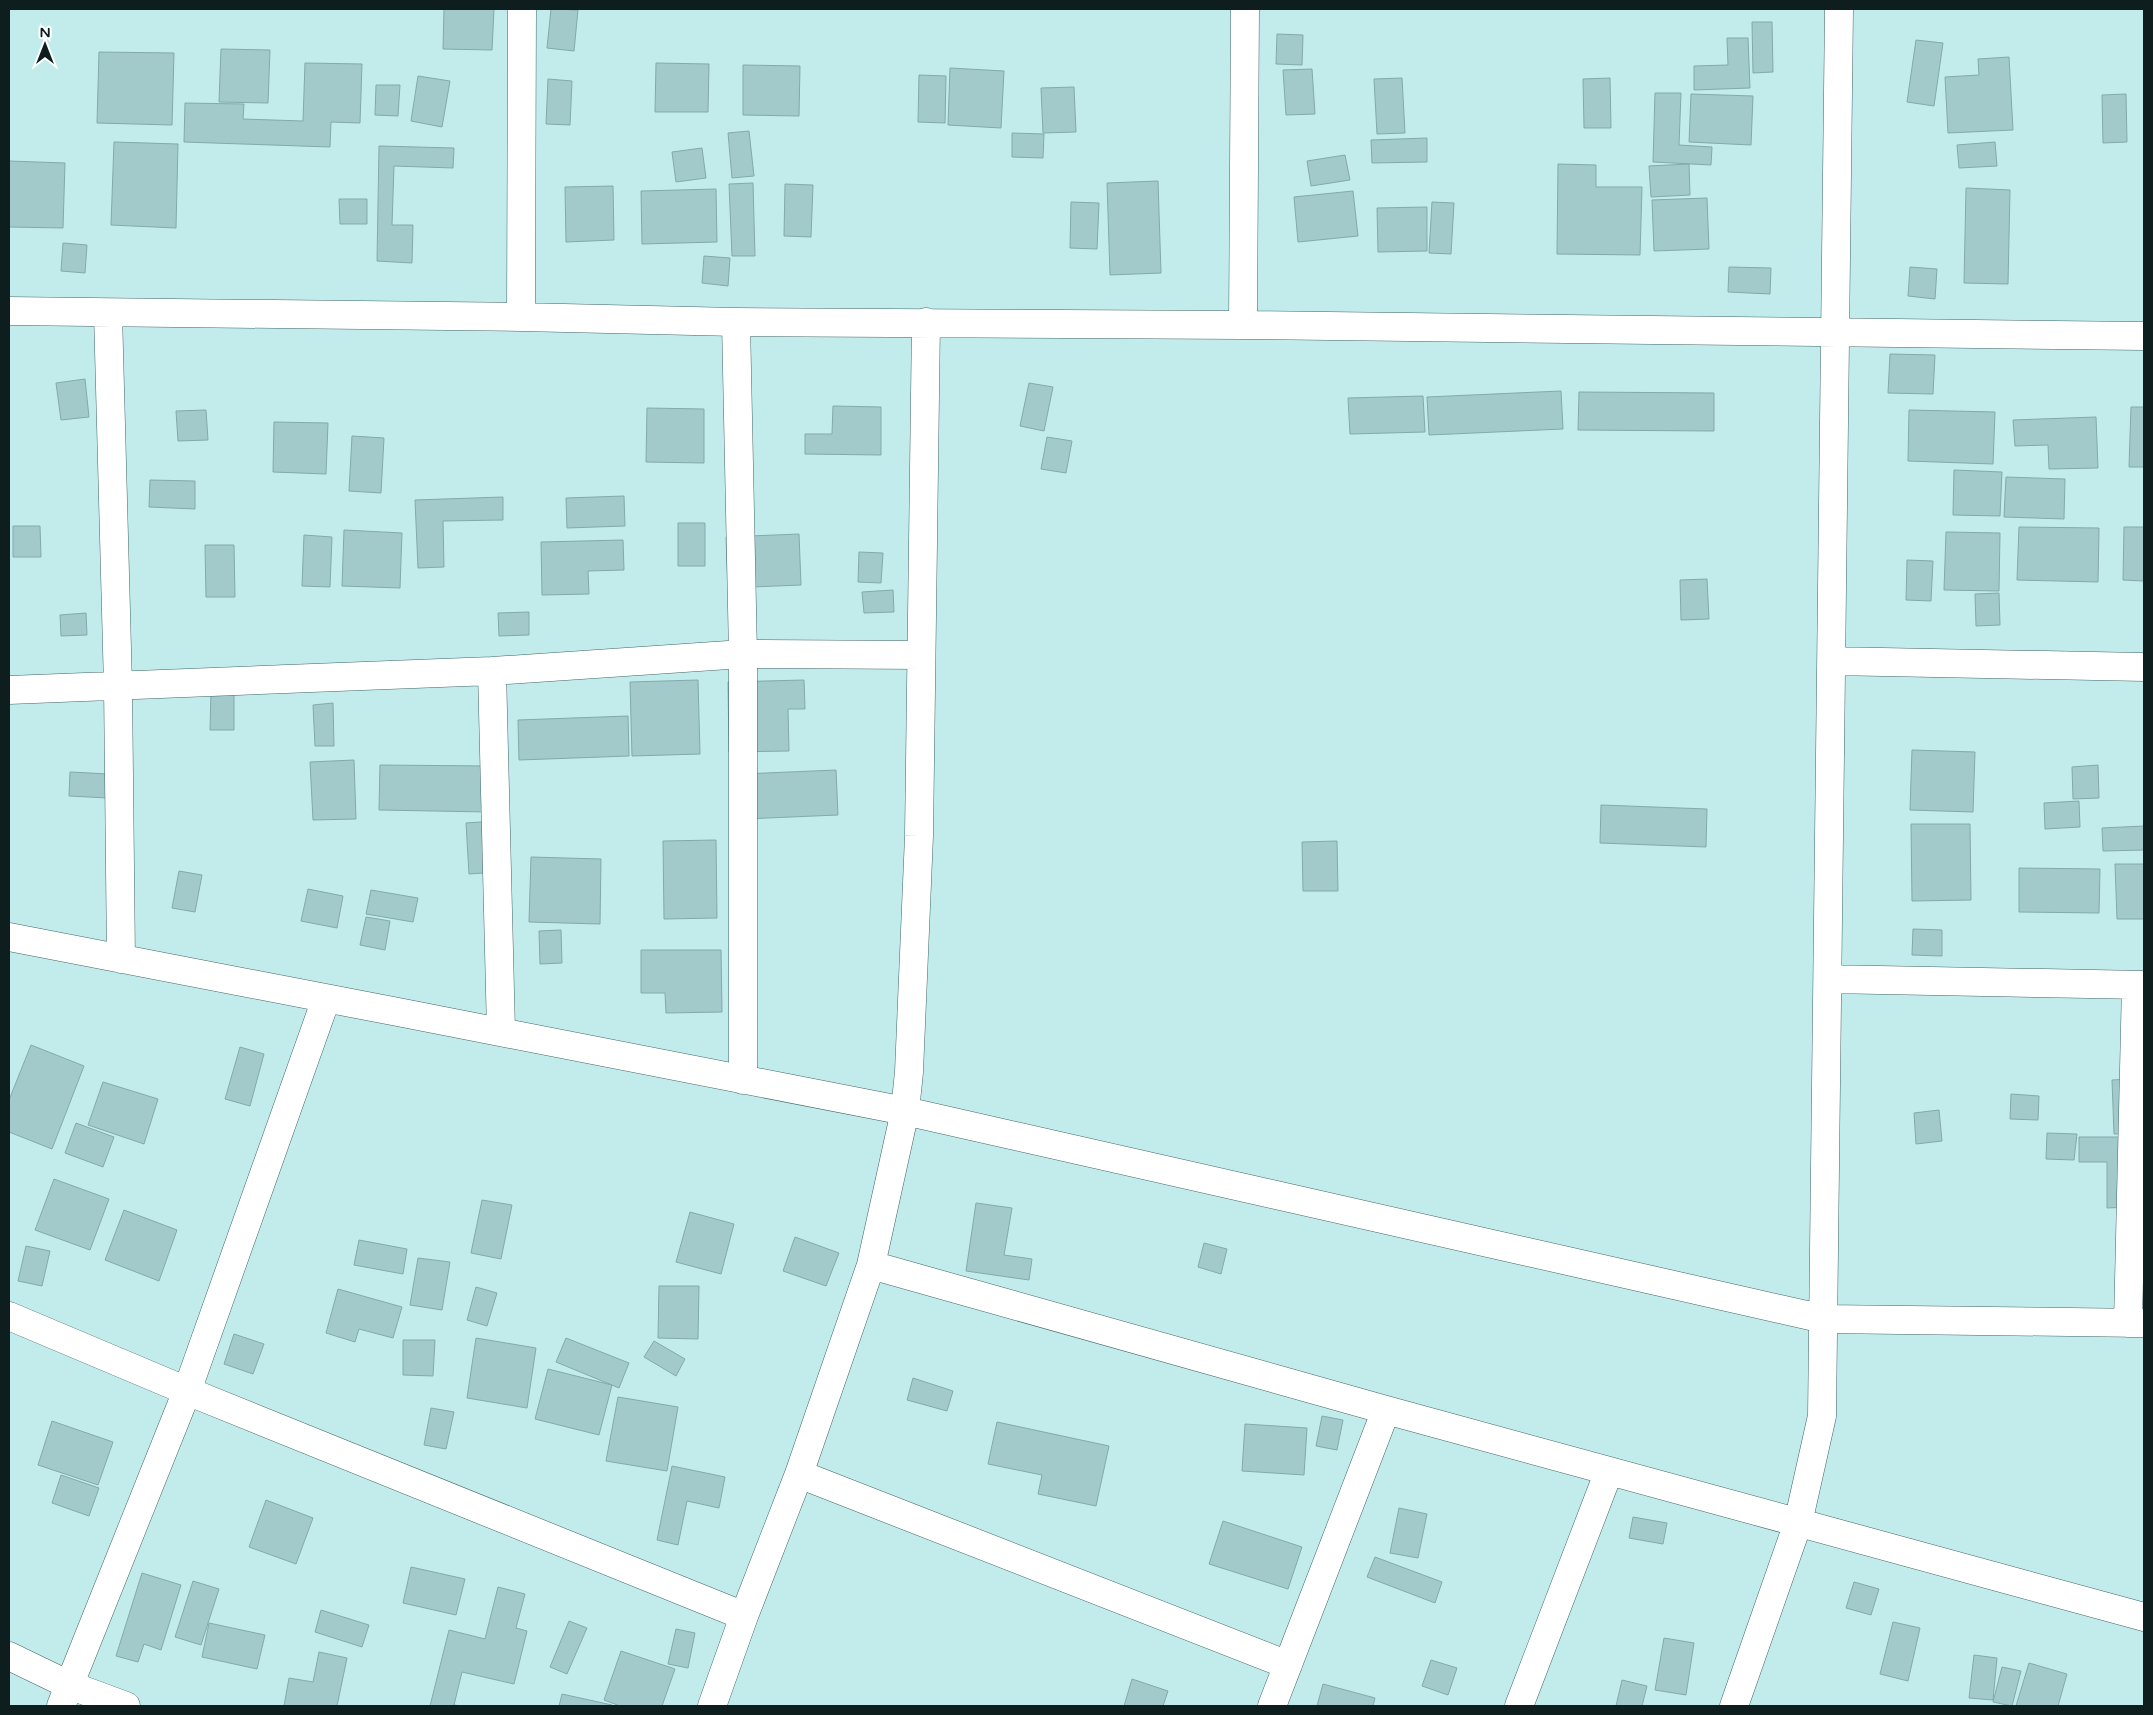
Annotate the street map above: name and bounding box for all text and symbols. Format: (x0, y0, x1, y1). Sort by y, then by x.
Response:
north arrow (20, 20, 70, 70)
text: N (39, 24, 51, 41)

